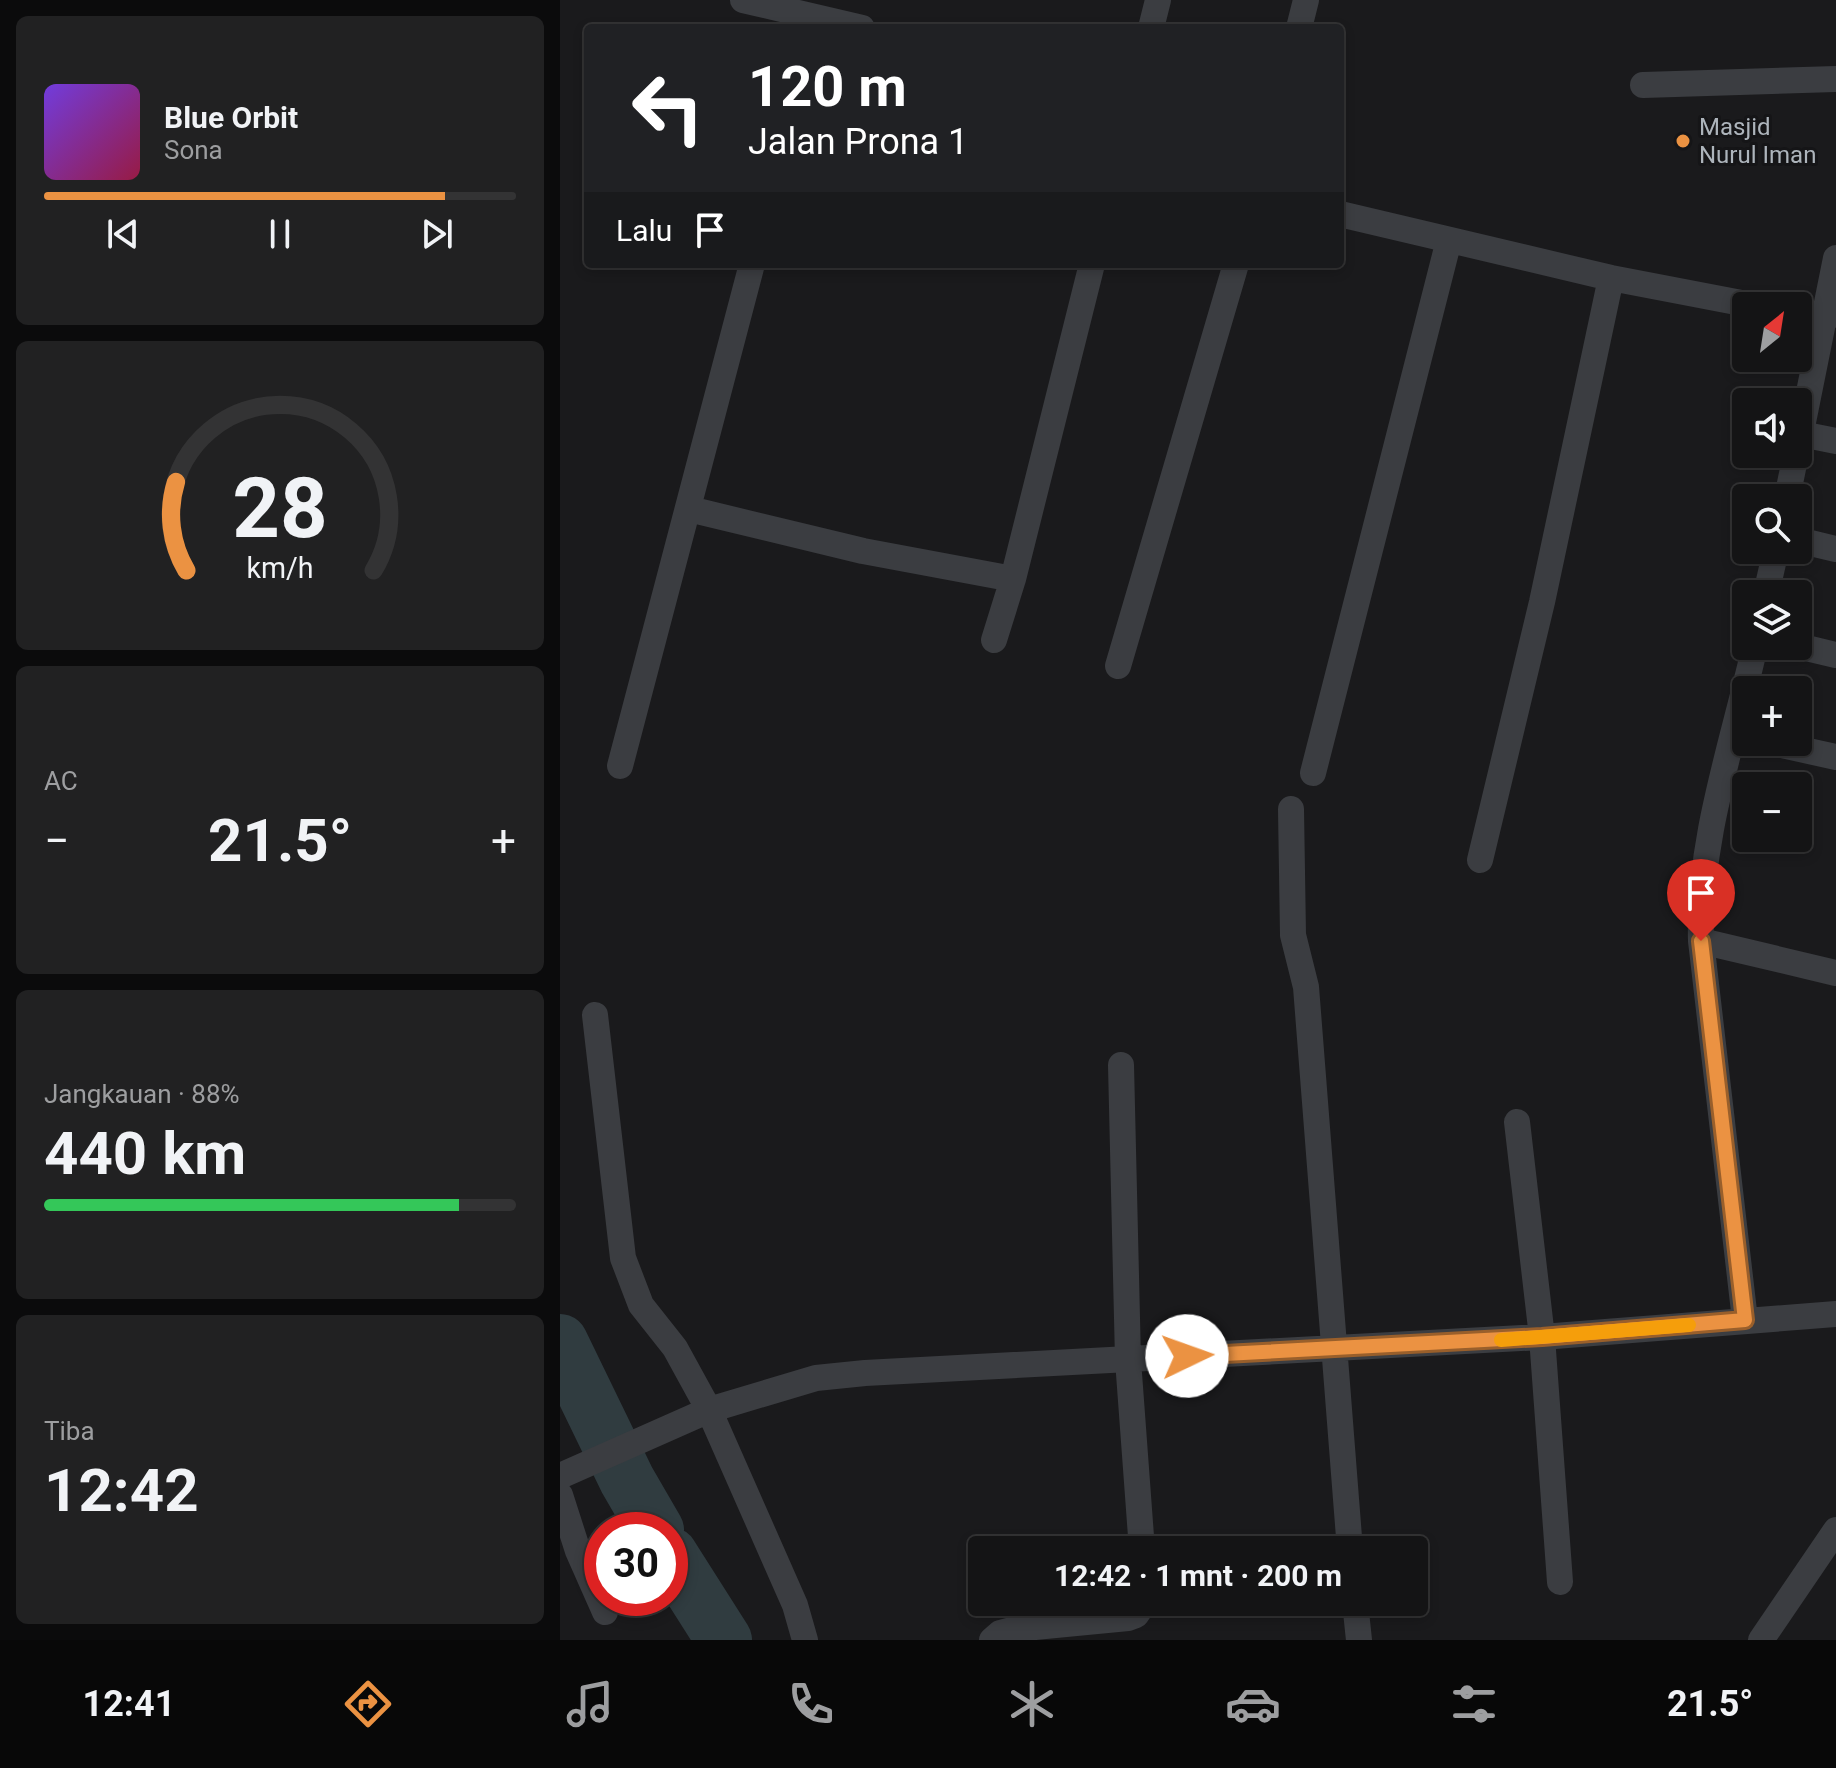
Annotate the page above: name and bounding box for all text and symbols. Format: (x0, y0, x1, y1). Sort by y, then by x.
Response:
text: 120 m (748, 54, 907, 120)
icon: left (616, 56, 720, 160)
text: Blue Orbit (164, 100, 298, 135)
place label: Masjid Nurul Iman (1699, 113, 1816, 169)
text: Jalan Prona 1 (748, 121, 968, 163)
marker: Masjid Nurul Iman (1674, 132, 1692, 150)
text: Sona (164, 135, 223, 165)
icon: arrive (688, 208, 732, 252)
icon: previous (101, 212, 145, 256)
icon: pause (258, 212, 302, 256)
icon: next (415, 212, 459, 256)
text: Lalu (616, 213, 672, 248)
north arrow (1732, 292, 1812, 372)
map controls (1732, 292, 1812, 852)
button: sound (1732, 388, 1812, 468)
text: 28 (232, 460, 328, 557)
button: search (1732, 484, 1812, 564)
text: km/h (246, 551, 314, 585)
button: layers (1732, 580, 1812, 660)
button: + (1732, 676, 1812, 756)
text: AC (44, 766, 78, 796)
button: − (1732, 772, 1812, 852)
text: 21.5° (208, 805, 352, 876)
text: − (44, 815, 69, 867)
text: + (491, 815, 516, 867)
pin (1667, 859, 1735, 941)
icon: arrive (1679, 871, 1723, 915)
text: Jangkauan · 88% (44, 1079, 240, 1109)
text: 440 km (44, 1118, 246, 1189)
position arrow (1145, 1314, 1229, 1398)
text: Tiba (44, 1416, 95, 1446)
text: 12:42 (44, 1455, 199, 1526)
speed limit sign: 30 (584, 1512, 688, 1616)
text: 12:42 · 1 mnt · 200 m (1054, 1558, 1342, 1593)
icon: directions (340, 1676, 396, 1732)
icon: music (562, 1676, 618, 1732)
icon: phone (783, 1676, 839, 1732)
icon: climate (1004, 1676, 1060, 1732)
icon: car (1225, 1676, 1281, 1732)
icon: filters (1446, 1676, 1502, 1732)
text: 12:41 (83, 1683, 175, 1725)
text: 21.5° (1667, 1683, 1753, 1725)

